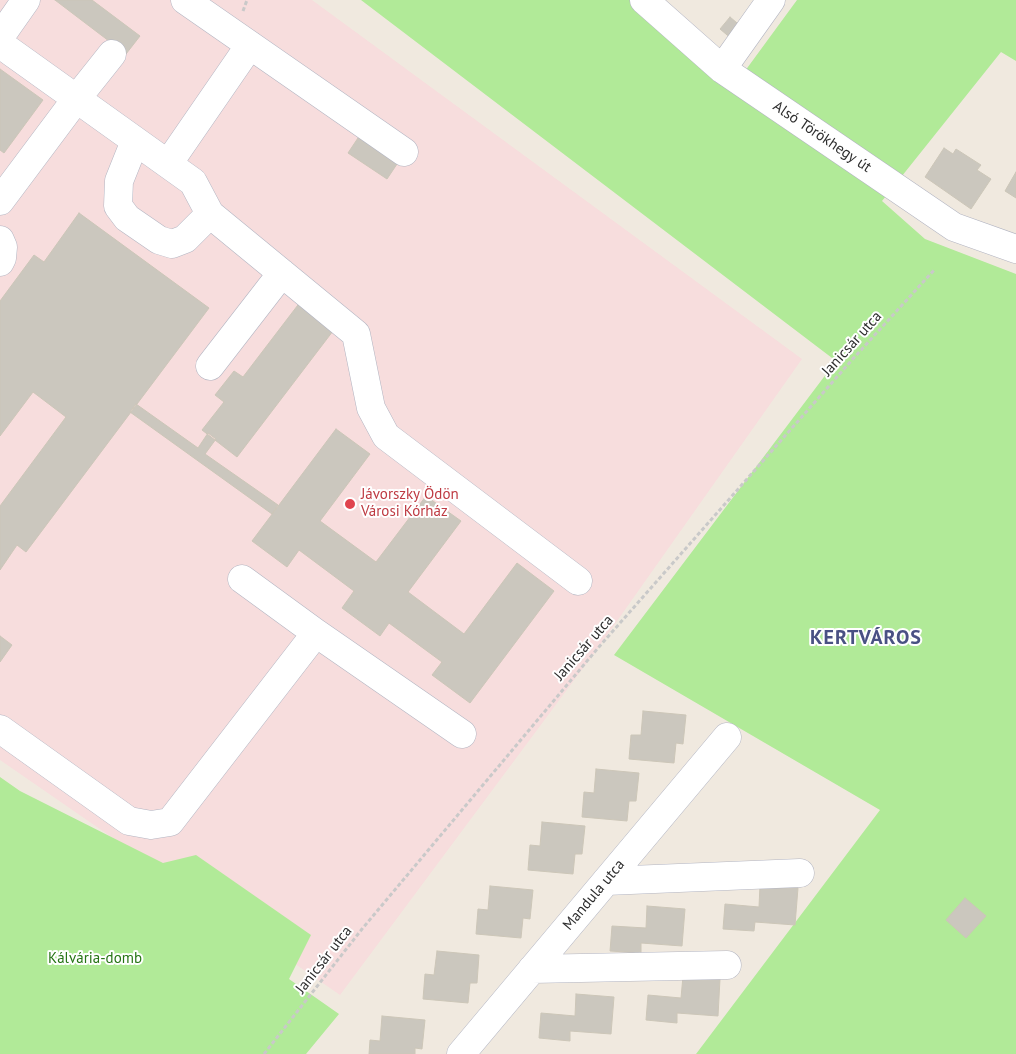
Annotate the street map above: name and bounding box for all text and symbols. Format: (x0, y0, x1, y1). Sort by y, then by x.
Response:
street label: Alsó Törökhegy út (769, 97, 875, 177)
street label: Janicsár utca (818, 308, 886, 380)
place label: Jávorszky Ödön Városi Kórház (361, 486, 459, 521)
marker: Jávorszky Ödön Városi Kórház (343, 497, 357, 511)
street label: Janicsár utca (551, 612, 617, 684)
district label: KERTVÁROS (809, 626, 923, 650)
street label: Mandula utca (559, 856, 629, 934)
street label: Janicsár utca (292, 923, 356, 997)
park label: Kálvária-domb (48, 950, 142, 968)

